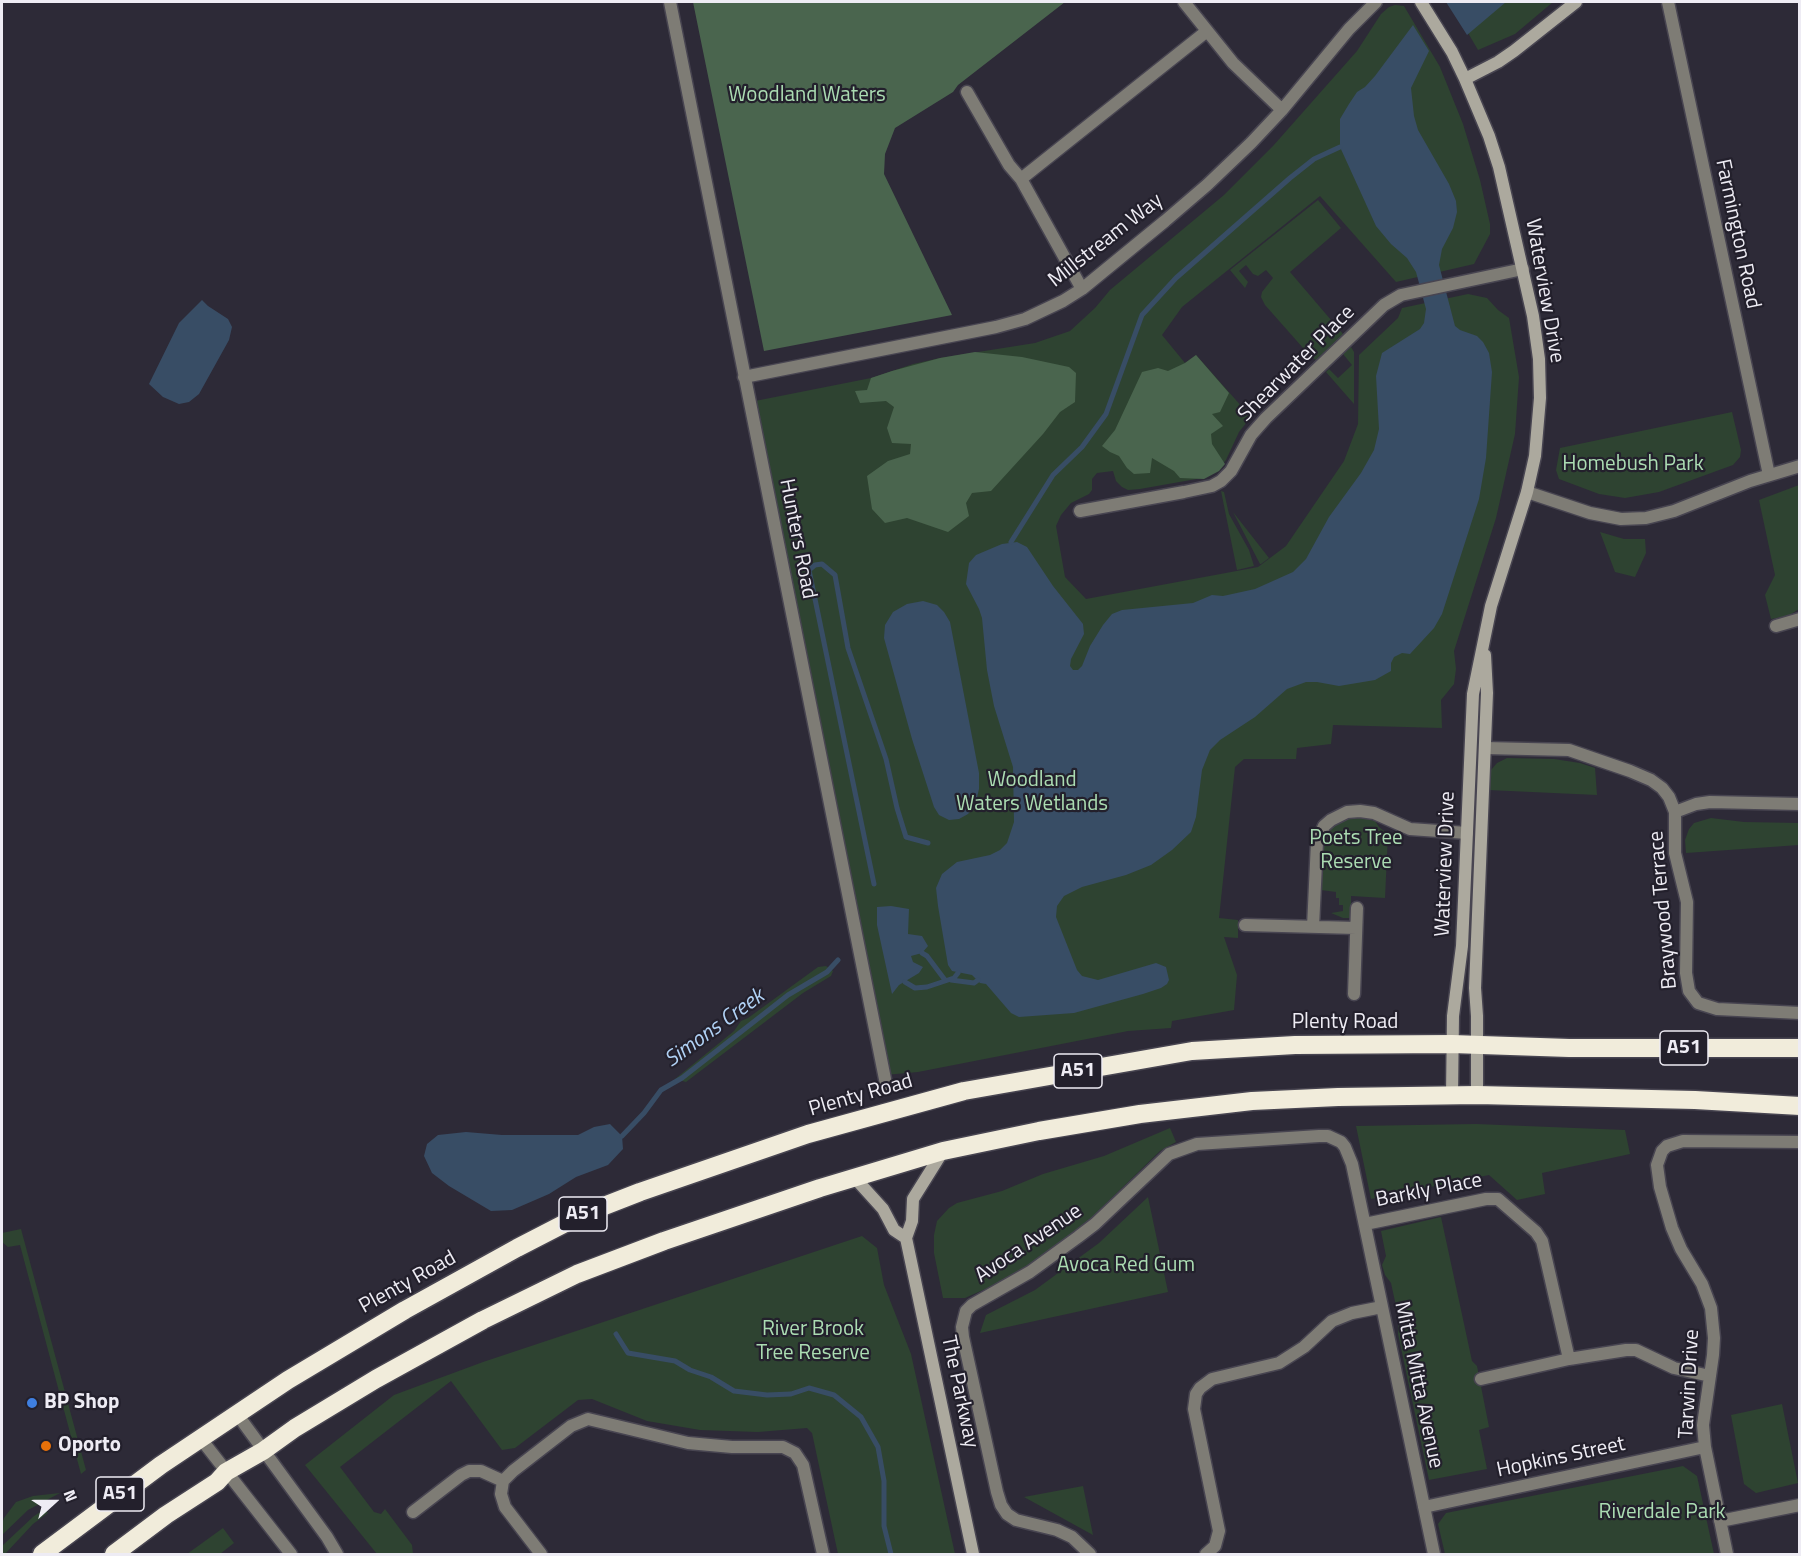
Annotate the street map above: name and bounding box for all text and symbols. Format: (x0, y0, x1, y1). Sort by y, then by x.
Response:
park label: Woodland Waters (728, 83, 886, 109)
street label: Farmington Road (1709, 157, 1765, 311)
street label: Millstream Way (1044, 189, 1168, 293)
street label: Waterview Drive (1519, 217, 1569, 365)
street label: Shearwater Place (1233, 300, 1361, 428)
park label: Homebush Park (1562, 452, 1704, 478)
street label: Hunters Road (773, 477, 821, 601)
park label: Woodland Waters Wetlands (956, 768, 1108, 818)
street label: Waterview Drive (1431, 791, 1461, 937)
park label: Poets Tree Reserve (1309, 826, 1403, 876)
street label: Braywood Terrace (1645, 830, 1683, 990)
water label: Simons Creek (660, 984, 770, 1074)
street label: Plenty Road (1292, 1010, 1398, 1036)
road number: A51 (1660, 1031, 1708, 1065)
road number: A51 (1054, 1054, 1102, 1088)
street label: Plenty Road (806, 1069, 916, 1123)
street label: Barkly Place (1374, 1168, 1484, 1214)
road number: A51 (559, 1197, 607, 1231)
street label: Avoca Avenue (971, 1199, 1087, 1289)
street label: Plenty Road (355, 1246, 461, 1320)
park label: Avoca Red Gum (1057, 1253, 1195, 1279)
street label: Mitta Mitta Avenue (1388, 1299, 1448, 1471)
park label: River Brook Tree Reserve (756, 1317, 870, 1367)
street label: Tarwin Drive (1675, 1329, 1705, 1439)
street label: The Parkway (935, 1334, 983, 1450)
place label: BP Shop (44, 1390, 119, 1416)
marker: BP Shop (25, 1396, 39, 1410)
street label: Hopkins Street (1494, 1432, 1628, 1484)
place label: Oporto (58, 1433, 121, 1459)
marker: Oporto (39, 1439, 53, 1453)
north arrow (24, 1472, 84, 1532)
road number: A51 (96, 1477, 144, 1511)
text: N (58, 1486, 84, 1505)
park label: Riverdale Park (1599, 1500, 1725, 1526)

